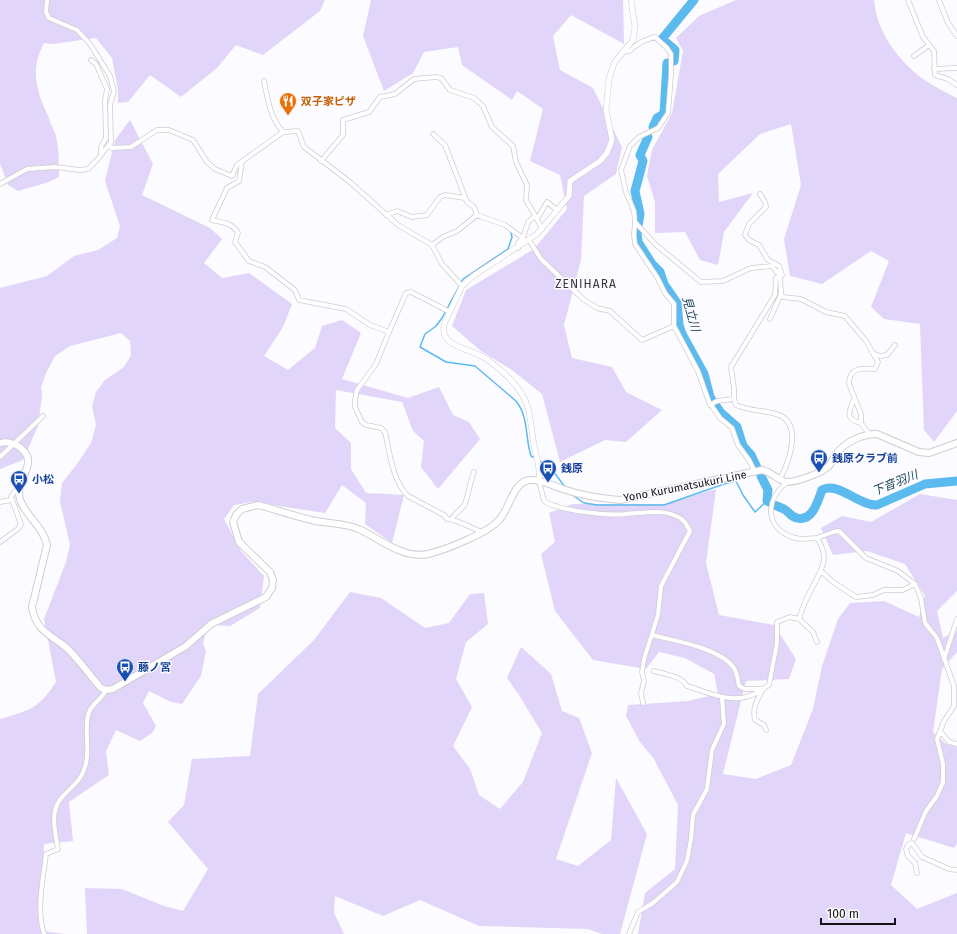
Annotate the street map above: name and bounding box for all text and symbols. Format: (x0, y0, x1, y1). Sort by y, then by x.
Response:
restaurant icon: 双子家ピザ (278, 91, 298, 116)
place label: 双子家ピザ (301, 95, 356, 108)
district label: ZENIHARA (555, 277, 617, 291)
water label: 見立川 (679, 295, 703, 335)
bus stop icon: 銭原クラブ前 (809, 448, 829, 473)
place label: 銭原クラブ前 (832, 452, 898, 465)
bus stop icon: 銭原 (538, 458, 558, 483)
place label: 銭原 (561, 462, 583, 475)
water label: 下音羽川 (870, 467, 922, 498)
street label: Yono Kurumatsukuri Line (622, 468, 748, 505)
bus stop icon: 小松 (9, 469, 29, 494)
place label: 小松 (32, 473, 54, 486)
bus stop icon: 藤ノ宮 (115, 657, 135, 682)
place label: 藤ノ宮 (138, 661, 171, 674)
scale bar (821, 900, 895, 926)
text: 100 m (827, 907, 859, 921)

